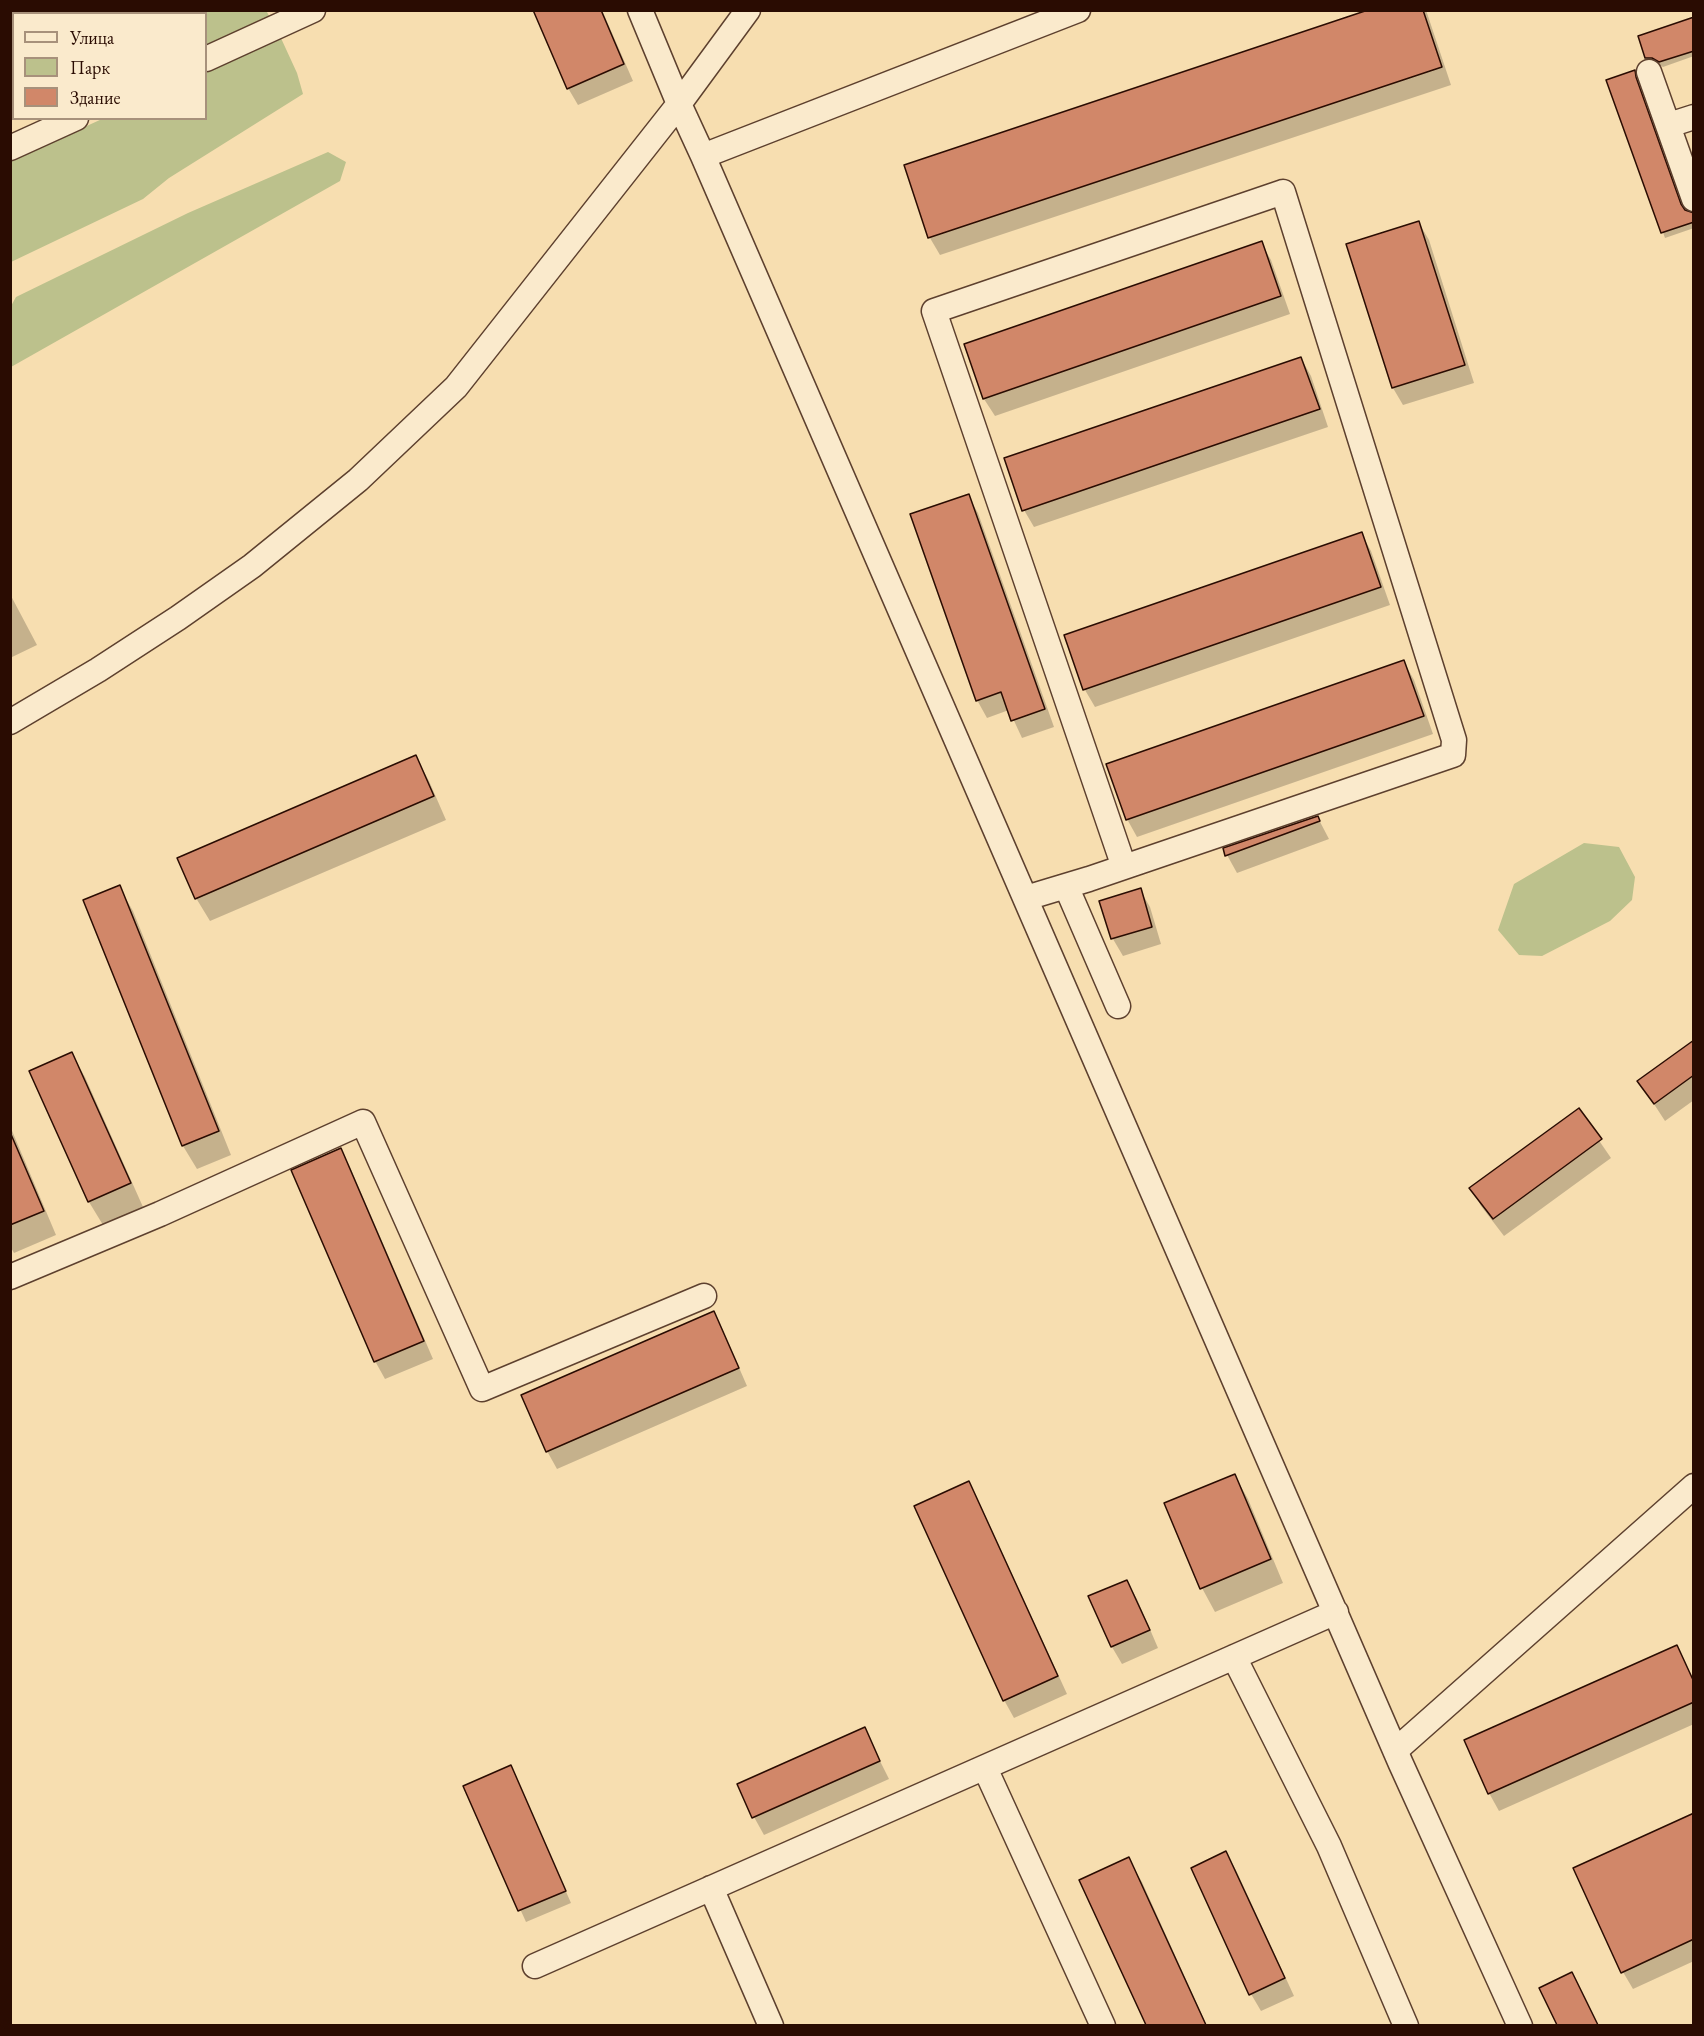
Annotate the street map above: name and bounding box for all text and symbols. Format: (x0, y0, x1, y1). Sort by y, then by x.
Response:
legend (12, 12, 207, 120)
text: Улица (70, 26, 114, 49)
text: Парк (70, 56, 110, 79)
text: Здание (70, 86, 120, 109)

